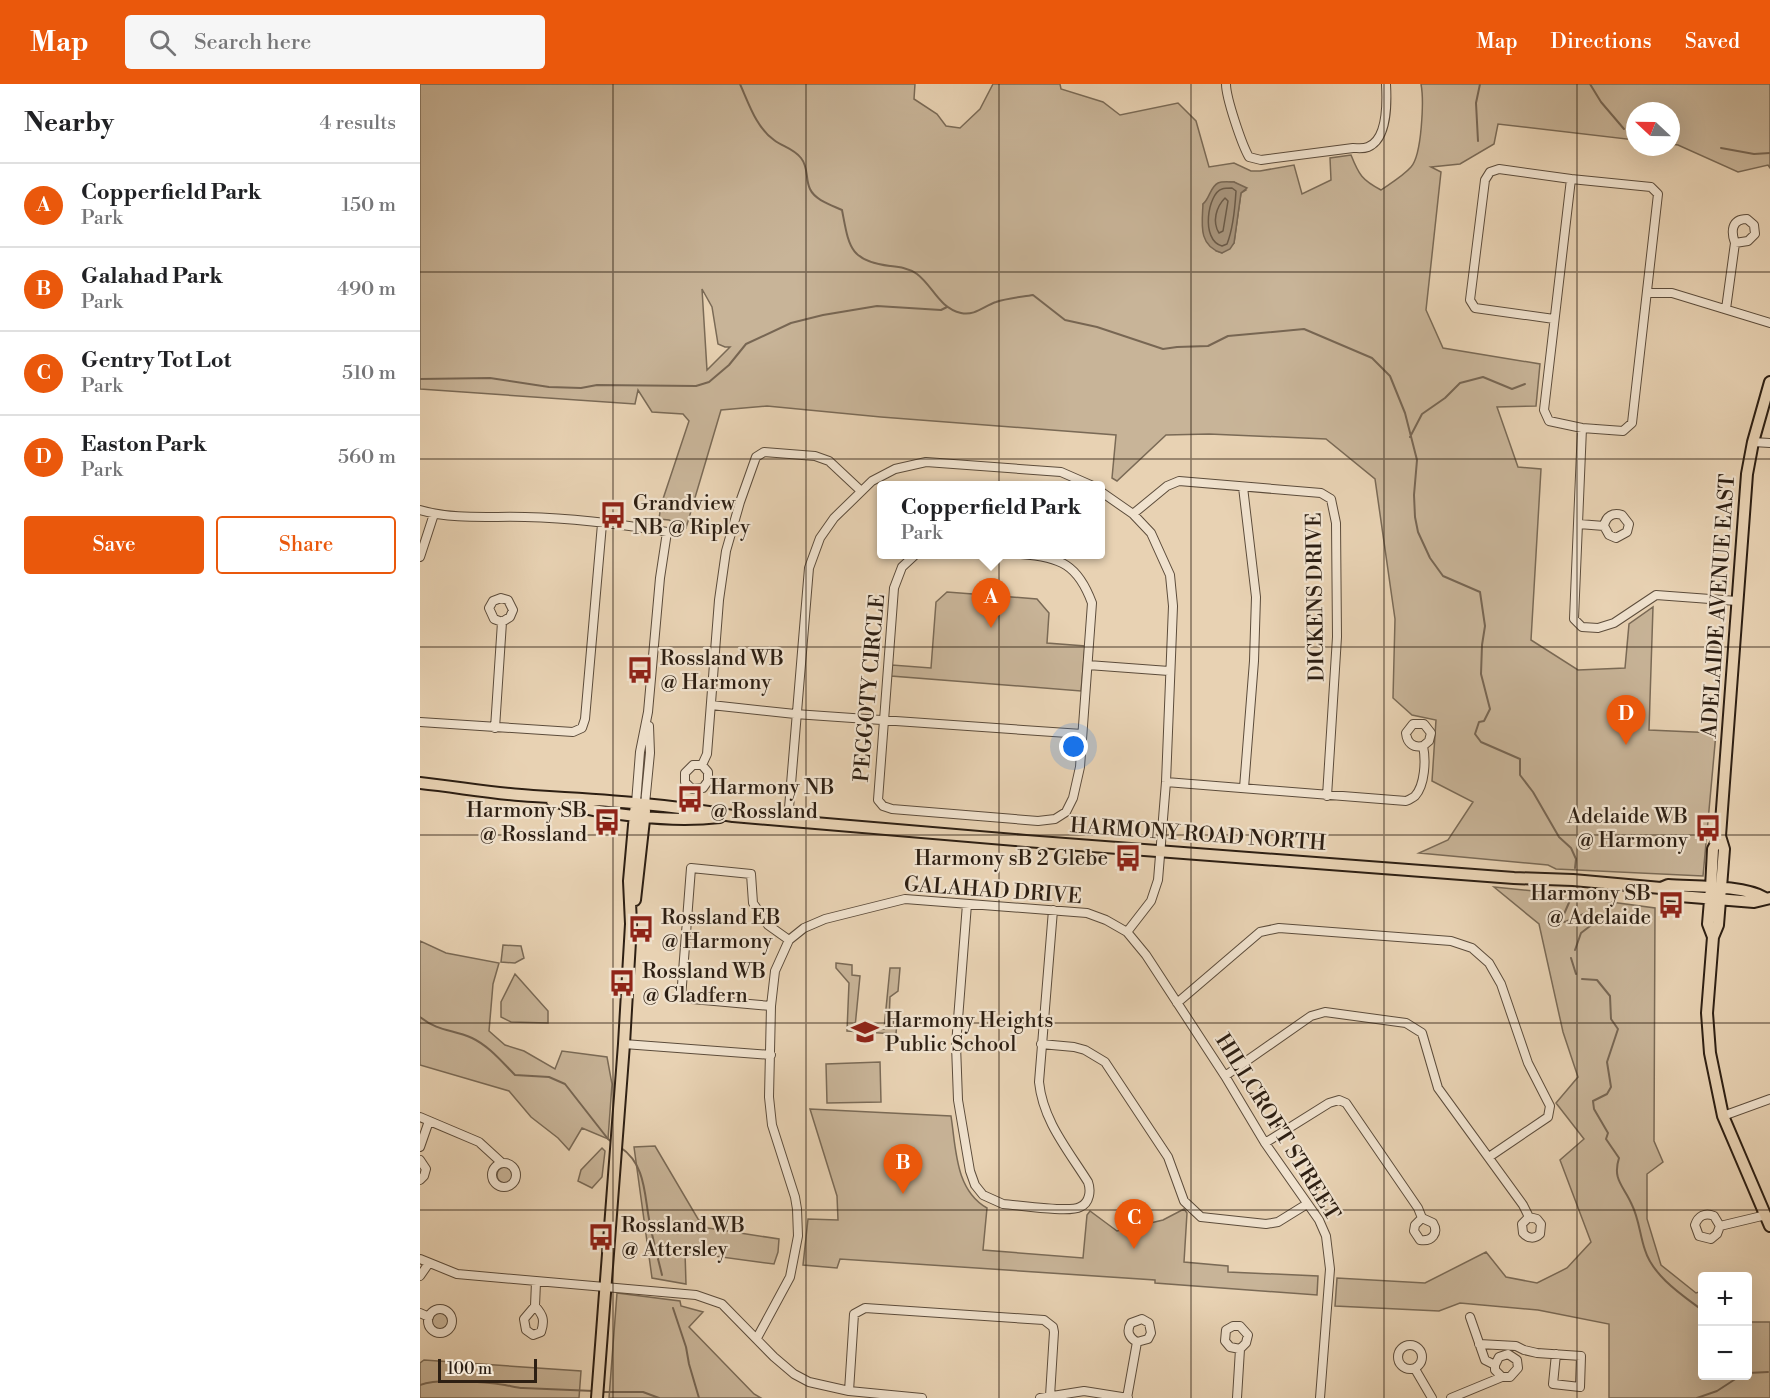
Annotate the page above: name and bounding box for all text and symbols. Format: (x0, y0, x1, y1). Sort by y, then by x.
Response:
search box (125, 15, 545, 69)
text: Map (30, 25, 89, 60)
icon: search (146, 26, 179, 59)
text: Search here (194, 29, 311, 56)
text: Map (1476, 29, 1518, 55)
text: Directions (1551, 29, 1652, 55)
text: Saved (1685, 29, 1740, 55)
north arrow (1626, 102, 1680, 156)
text: Nearby (24, 107, 114, 139)
text: 4 results (319, 111, 396, 136)
text: Copperfield Park (81, 179, 261, 206)
text: A (36, 193, 51, 218)
text: 150 m (341, 193, 396, 218)
text: Park (81, 206, 123, 231)
text: Galahad Park (81, 263, 223, 290)
text: B (36, 277, 51, 302)
text: 490 m (337, 277, 396, 302)
text: Park (81, 290, 123, 315)
text: Gentry Tot Lot (81, 347, 231, 374)
text: C (36, 361, 51, 386)
text: 510 m (342, 361, 396, 386)
text: Park (81, 374, 123, 399)
text: Easton Park (81, 431, 207, 458)
text: D (36, 445, 51, 470)
text: 560 m (338, 445, 396, 470)
text: Park (81, 458, 123, 483)
street label: ADELAIDE AVENUE EAST (1697, 473, 1741, 740)
popup (877, 481, 1105, 559)
place label: Grandview NB @ Ripley (633, 491, 751, 541)
text: Copperfield Park (901, 494, 1081, 521)
bus stop icon: Grandview NB @ Ripley (598, 500, 628, 530)
street label: DICKENS DRIVE (1302, 512, 1330, 682)
button: Save (24, 516, 204, 574)
button: Share (216, 516, 396, 574)
text: Park (901, 521, 942, 546)
pin: A (972, 578, 1010, 628)
street label: PEGGOTY CIRCLE (849, 593, 891, 783)
place label: Rossland WB @ Harmony (660, 646, 784, 696)
bus stop icon: Rossland WB @ Harmony (625, 655, 655, 685)
pin: D (1606, 696, 1646, 745)
your location (1059, 732, 1088, 761)
place label: Harmony NB @ Rossland (710, 775, 834, 825)
bus stop icon: Harmony NB @ Rossland (675, 784, 705, 814)
place label: Harmony SB @ Rossland (466, 798, 587, 848)
place label: Adelaide WB @ Harmony (1566, 804, 1689, 854)
bus stop icon: Harmony SB @ Rossland (592, 807, 622, 837)
street label: HARMONY ROAD NORTH (1069, 813, 1327, 857)
bus stop icon: Adelaide WB @ Harmony (1693, 813, 1723, 843)
bus stop icon: Harmony sB 2 Glebe (1113, 843, 1143, 873)
place label: Harmony sB 2 Glebe (915, 846, 1108, 872)
street label: GALAHAD DRIVE (903, 872, 1083, 910)
place label: Harmony SB @ Adelaide (1530, 881, 1651, 931)
bus stop icon: Harmony SB @ Adelaide (1656, 890, 1686, 920)
place label: Rossland EB @ Harmony (661, 905, 780, 955)
bus stop icon: Rossland EB @ Harmony (626, 914, 656, 944)
place label: Rossland WB @ Gladfern (642, 959, 766, 1009)
bus stop icon: Rossland WB @ Gladfern (607, 968, 637, 998)
place label: Harmony Heights Public School (885, 1008, 1053, 1058)
school or university icon: Harmony Heights Public School (850, 1017, 880, 1047)
street label: HILLCROFT STREET (1209, 1029, 1345, 1226)
pin: B (884, 1144, 922, 1194)
pin: C (1114, 1200, 1154, 1249)
place label: Rossland WB @ Attersley (621, 1213, 745, 1263)
bus stop icon: Rossland WB @ Attersley (586, 1222, 616, 1252)
map controls (1698, 1272, 1752, 1380)
button: + (1698, 1272, 1752, 1326)
button: − (1698, 1326, 1752, 1380)
scale bar (438, 1356, 537, 1384)
text: 100 m (447, 1359, 492, 1379)

